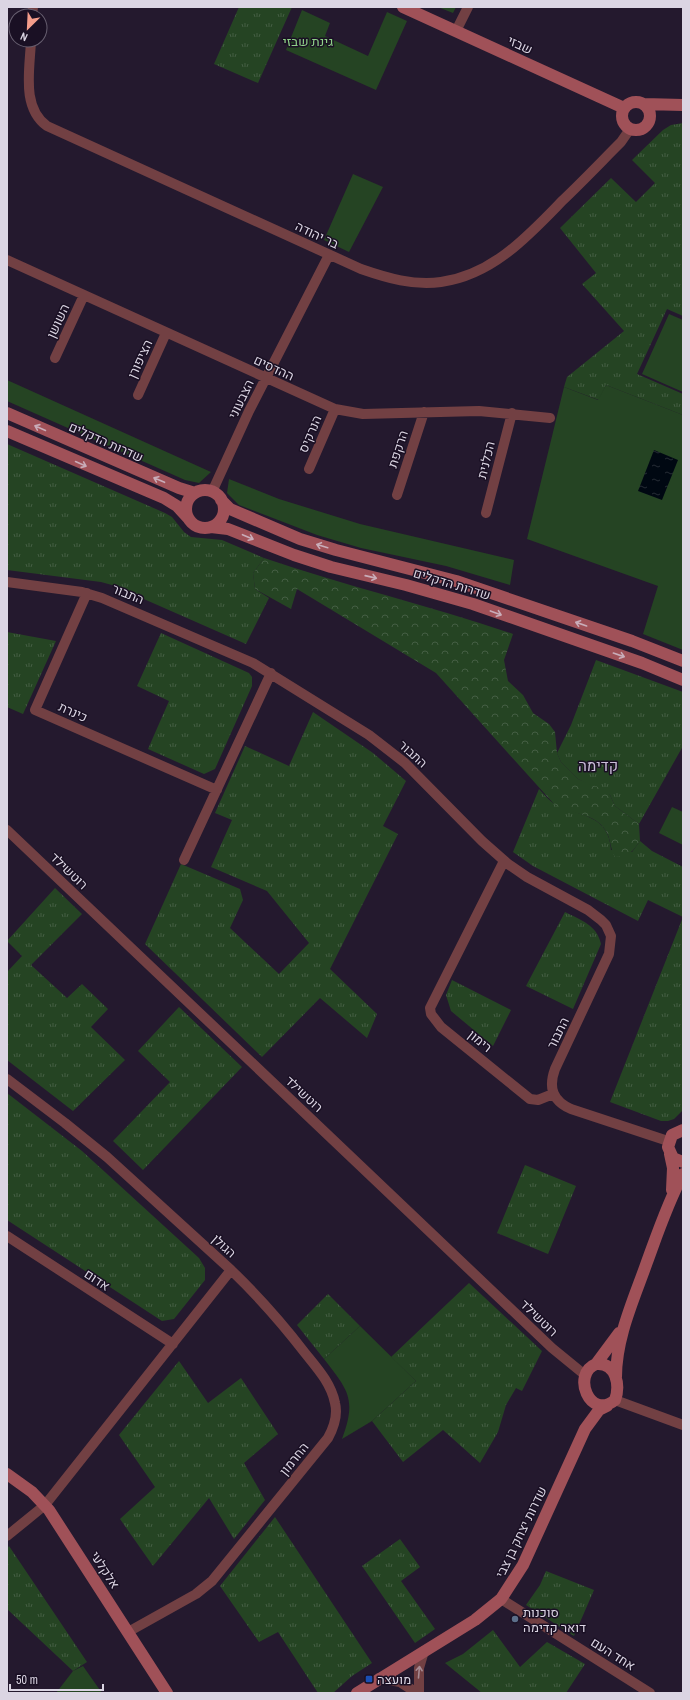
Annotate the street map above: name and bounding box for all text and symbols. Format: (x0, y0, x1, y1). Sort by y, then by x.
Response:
north arrow (8, 8, 48, 48)
text: N (18, 29, 30, 45)
street label: שבזי (505, 32, 535, 58)
park label: גינת שבזי (283, 33, 333, 50)
street label: בר יהודה (293, 218, 342, 252)
street label: השושן (43, 301, 73, 341)
street label: הציפורן (124, 337, 156, 381)
street label: ההדסים (251, 351, 297, 385)
street label: הצבעוני (224, 377, 258, 421)
street label: הנרקיס (295, 413, 325, 455)
street label: שדרות הדקלים (66, 418, 146, 466)
one-way arrow (34, 423, 46, 431)
street label: הרקפת (384, 428, 412, 470)
street label: הכלנית (473, 439, 499, 481)
one-way arrow (75, 460, 87, 468)
one-way arrow (153, 475, 165, 483)
one-way arrow (241, 533, 253, 541)
one-way arrow (316, 542, 329, 549)
street label: שדרות הדקלים (411, 564, 493, 604)
one-way arrow (364, 573, 377, 581)
street label: התבור (110, 580, 146, 608)
one-way arrow (490, 609, 502, 617)
one-way arrow (575, 619, 587, 627)
one-way arrow (612, 652, 624, 660)
street label: כינרת (56, 698, 90, 726)
street label: התבור (395, 737, 431, 771)
district label: קדימה (578, 755, 618, 776)
street label: רוטשילד (47, 849, 91, 893)
street label: התבור (543, 1015, 573, 1051)
street label: רימון (464, 1026, 496, 1056)
street label: רוטשילד (281, 1072, 327, 1116)
street label: הגולן (208, 1231, 240, 1261)
street label: אדום (81, 1265, 113, 1295)
street label: רוטשילד (517, 1296, 561, 1340)
street label: החרמון (276, 1439, 312, 1479)
street label: שדרות יצחק בן צבי (491, 1483, 551, 1581)
street label: אלקלעי (87, 1548, 123, 1592)
place label: סוכנות דואר קדימה (523, 1604, 586, 1636)
marker: סוכנות דואר קדימה (510, 1614, 520, 1624)
street label: אחד העם (588, 1634, 638, 1674)
scale bar (10, 1666, 103, 1692)
one-way arrow (415, 1666, 422, 1679)
place label: מועצה (377, 1671, 411, 1688)
text: 50 m (16, 1672, 38, 1688)
marker: מועצה (364, 1674, 374, 1684)

